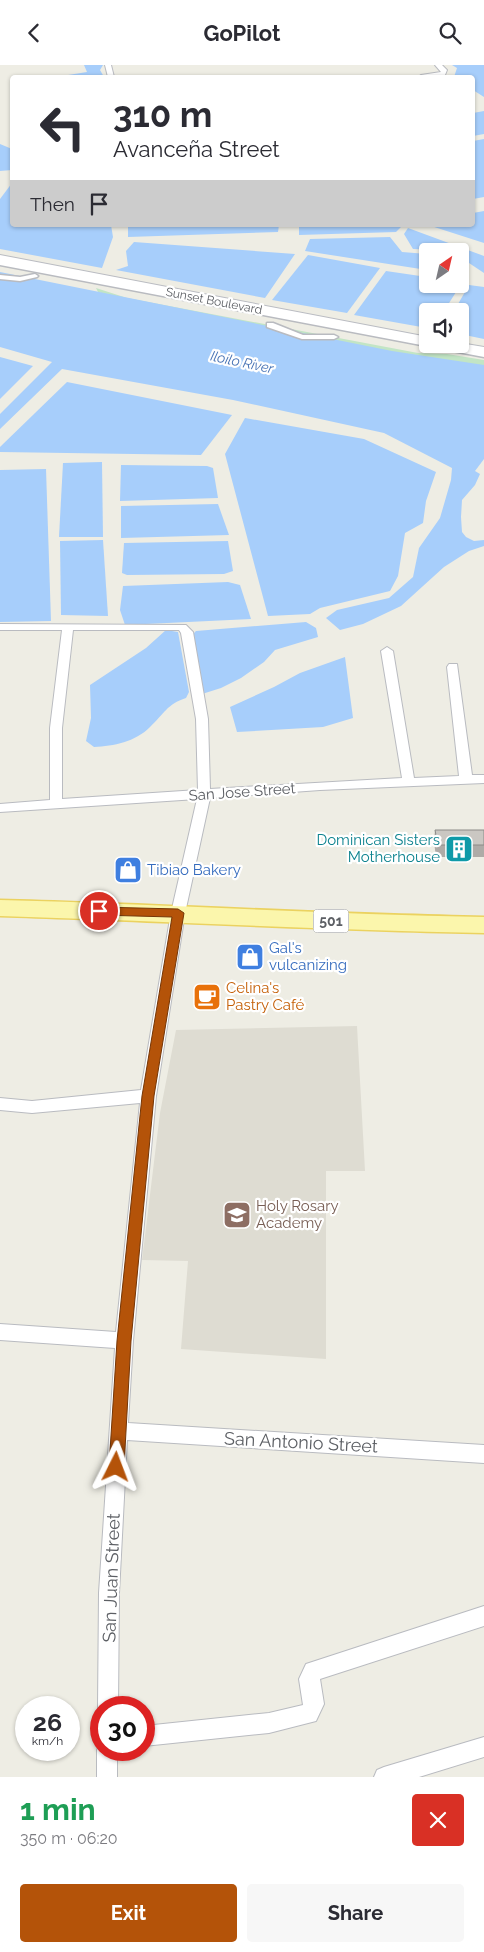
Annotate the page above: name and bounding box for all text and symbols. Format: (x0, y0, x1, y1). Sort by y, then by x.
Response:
icon: back (20, 19, 48, 47)
icon: search (436, 19, 464, 47)
text: GoPilot (204, 20, 280, 46)
text: 310 m (113, 94, 212, 135)
icon: left (30, 95, 95, 160)
text: Avanceña Street (113, 136, 280, 162)
icon: arrive (85, 190, 113, 218)
text: Then (30, 193, 75, 215)
north arrow (419, 243, 469, 293)
map controls (419, 243, 469, 353)
street label: Sunset Boulevard (165, 285, 263, 317)
button: sound (419, 303, 469, 353)
water label: Iloilo River (209, 348, 276, 377)
street label: San Jose Street (188, 779, 296, 805)
place label: Dominican Sisters Motherhouse (316, 831, 440, 866)
building icon: Dominican Sisters Motherhouse (444, 834, 474, 864)
shop icon: Tibiao Bakery (113, 855, 143, 885)
place label: Tibiao Bakery (147, 861, 241, 879)
pin (78, 890, 120, 932)
icon: arrive (85, 897, 113, 925)
road number: 501 (314, 909, 348, 933)
place label: Gal's vulcanizing (269, 939, 347, 974)
shop icon: Gal's vulcanizing (235, 942, 265, 972)
place label: Celina's Pastry Café (226, 979, 305, 1014)
cafe icon: Celina's Pastry Café (192, 982, 222, 1012)
place label: Holy Rosary Academy (256, 1197, 339, 1232)
school or university icon: Holy Rosary Academy (222, 1200, 252, 1230)
street label: San Antonio Street (224, 1427, 378, 1457)
position arrow (89, 1440, 141, 1492)
street label: San Juan Street (98, 1513, 124, 1643)
speed limit sign: 30 (90, 1696, 155, 1761)
text: 26 (33, 1707, 62, 1737)
text: km/h (32, 1734, 63, 1748)
text: 1 min (20, 1792, 96, 1827)
button: close (412, 1794, 464, 1846)
text: 350 m · 06:20 (20, 1829, 118, 1848)
button: Exit (20, 1884, 237, 1942)
button: Share (247, 1884, 464, 1942)

